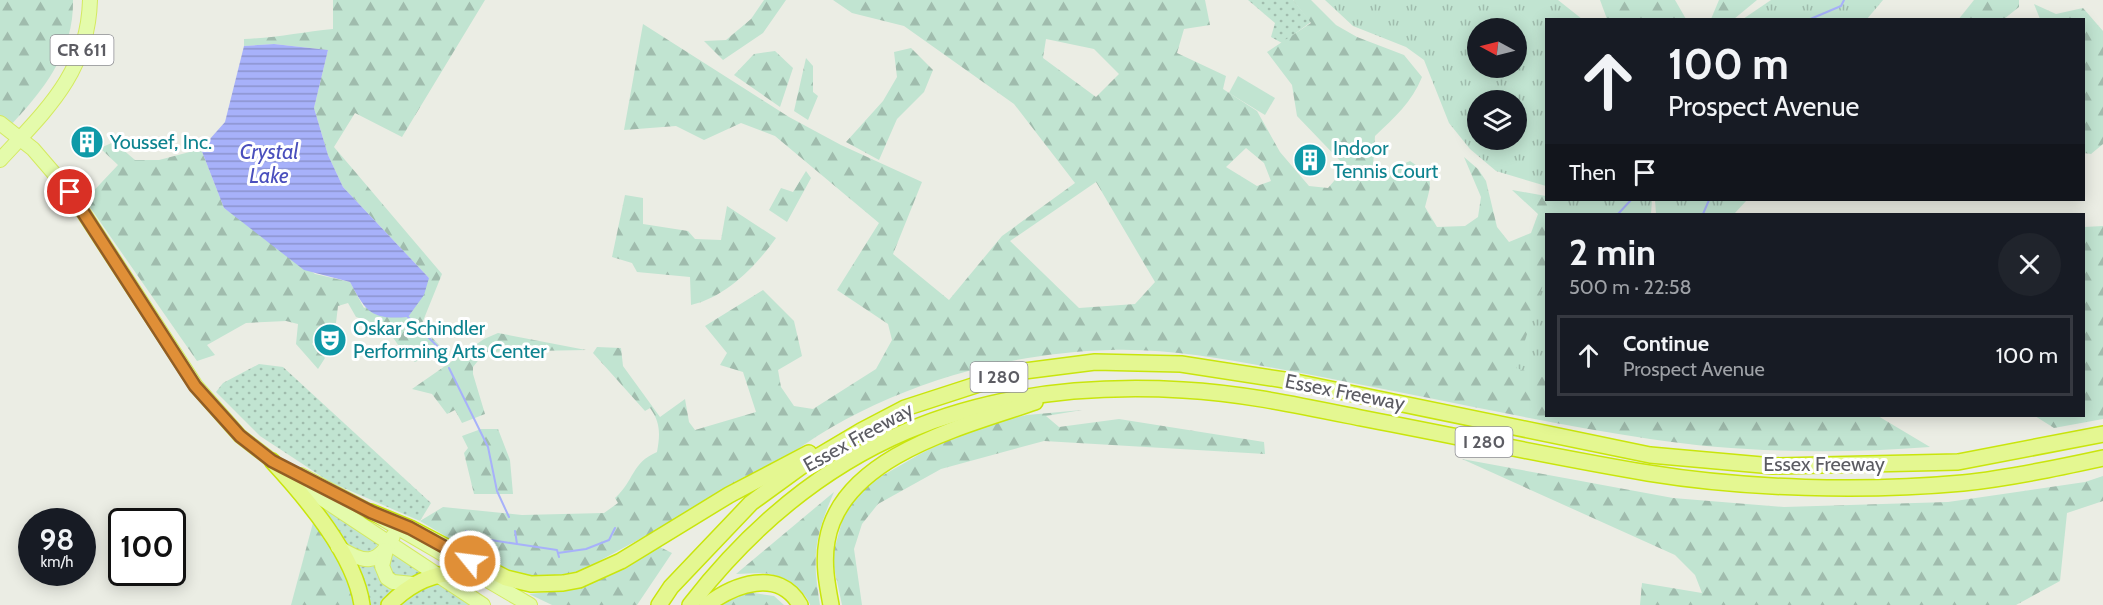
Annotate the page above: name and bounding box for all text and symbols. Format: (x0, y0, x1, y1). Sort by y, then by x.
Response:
north arrow (1467, 18, 1527, 78)
map controls (1467, 18, 1527, 150)
road number: CR 611 (50, 35, 113, 65)
text: 100 m (1668, 38, 1789, 90)
icon: ahead (1569, 42, 1647, 120)
button: layers (1467, 90, 1527, 150)
text: Prospect Avenue (1668, 90, 1859, 123)
building icon: Youssef, Inc. (69, 124, 105, 160)
place label: Youssef, Inc. (109, 130, 212, 154)
place label: Indoor Tennis Court (1333, 136, 1439, 183)
water label: Crystal Lake (240, 139, 298, 188)
building icon: Indoor Tennis Court (1292, 142, 1328, 178)
icon: arrive (1628, 156, 1661, 189)
text: Then (1569, 159, 1616, 186)
pin (44, 166, 95, 217)
icon: arrive (53, 175, 86, 208)
text: 2 min (1569, 230, 1656, 274)
button: close (1998, 233, 2061, 296)
text: 500 m · 22:58 (1569, 275, 1692, 299)
place label: Oskar Schindler Performing Arts Center (353, 316, 547, 363)
theatre icon: Oskar Schindler Performing Arts Center (312, 322, 348, 358)
text: Continue (1623, 330, 1709, 357)
icon: ahead (1572, 339, 1605, 372)
text: 100 m (1996, 342, 2058, 369)
text: Prospect Avenue (1623, 357, 1765, 381)
road number: I 280 (970, 362, 1028, 392)
street label: Essex Freeway (1283, 369, 1407, 415)
street label: Essex Freeway (799, 397, 917, 477)
road number: I 280 (1456, 427, 1512, 457)
street label: Essex Freeway (1763, 452, 1885, 476)
speed limit sign: 100 (108, 508, 186, 586)
text: 98 (40, 521, 74, 558)
position arrow (438, 529, 502, 593)
text: km/h (41, 553, 73, 571)

